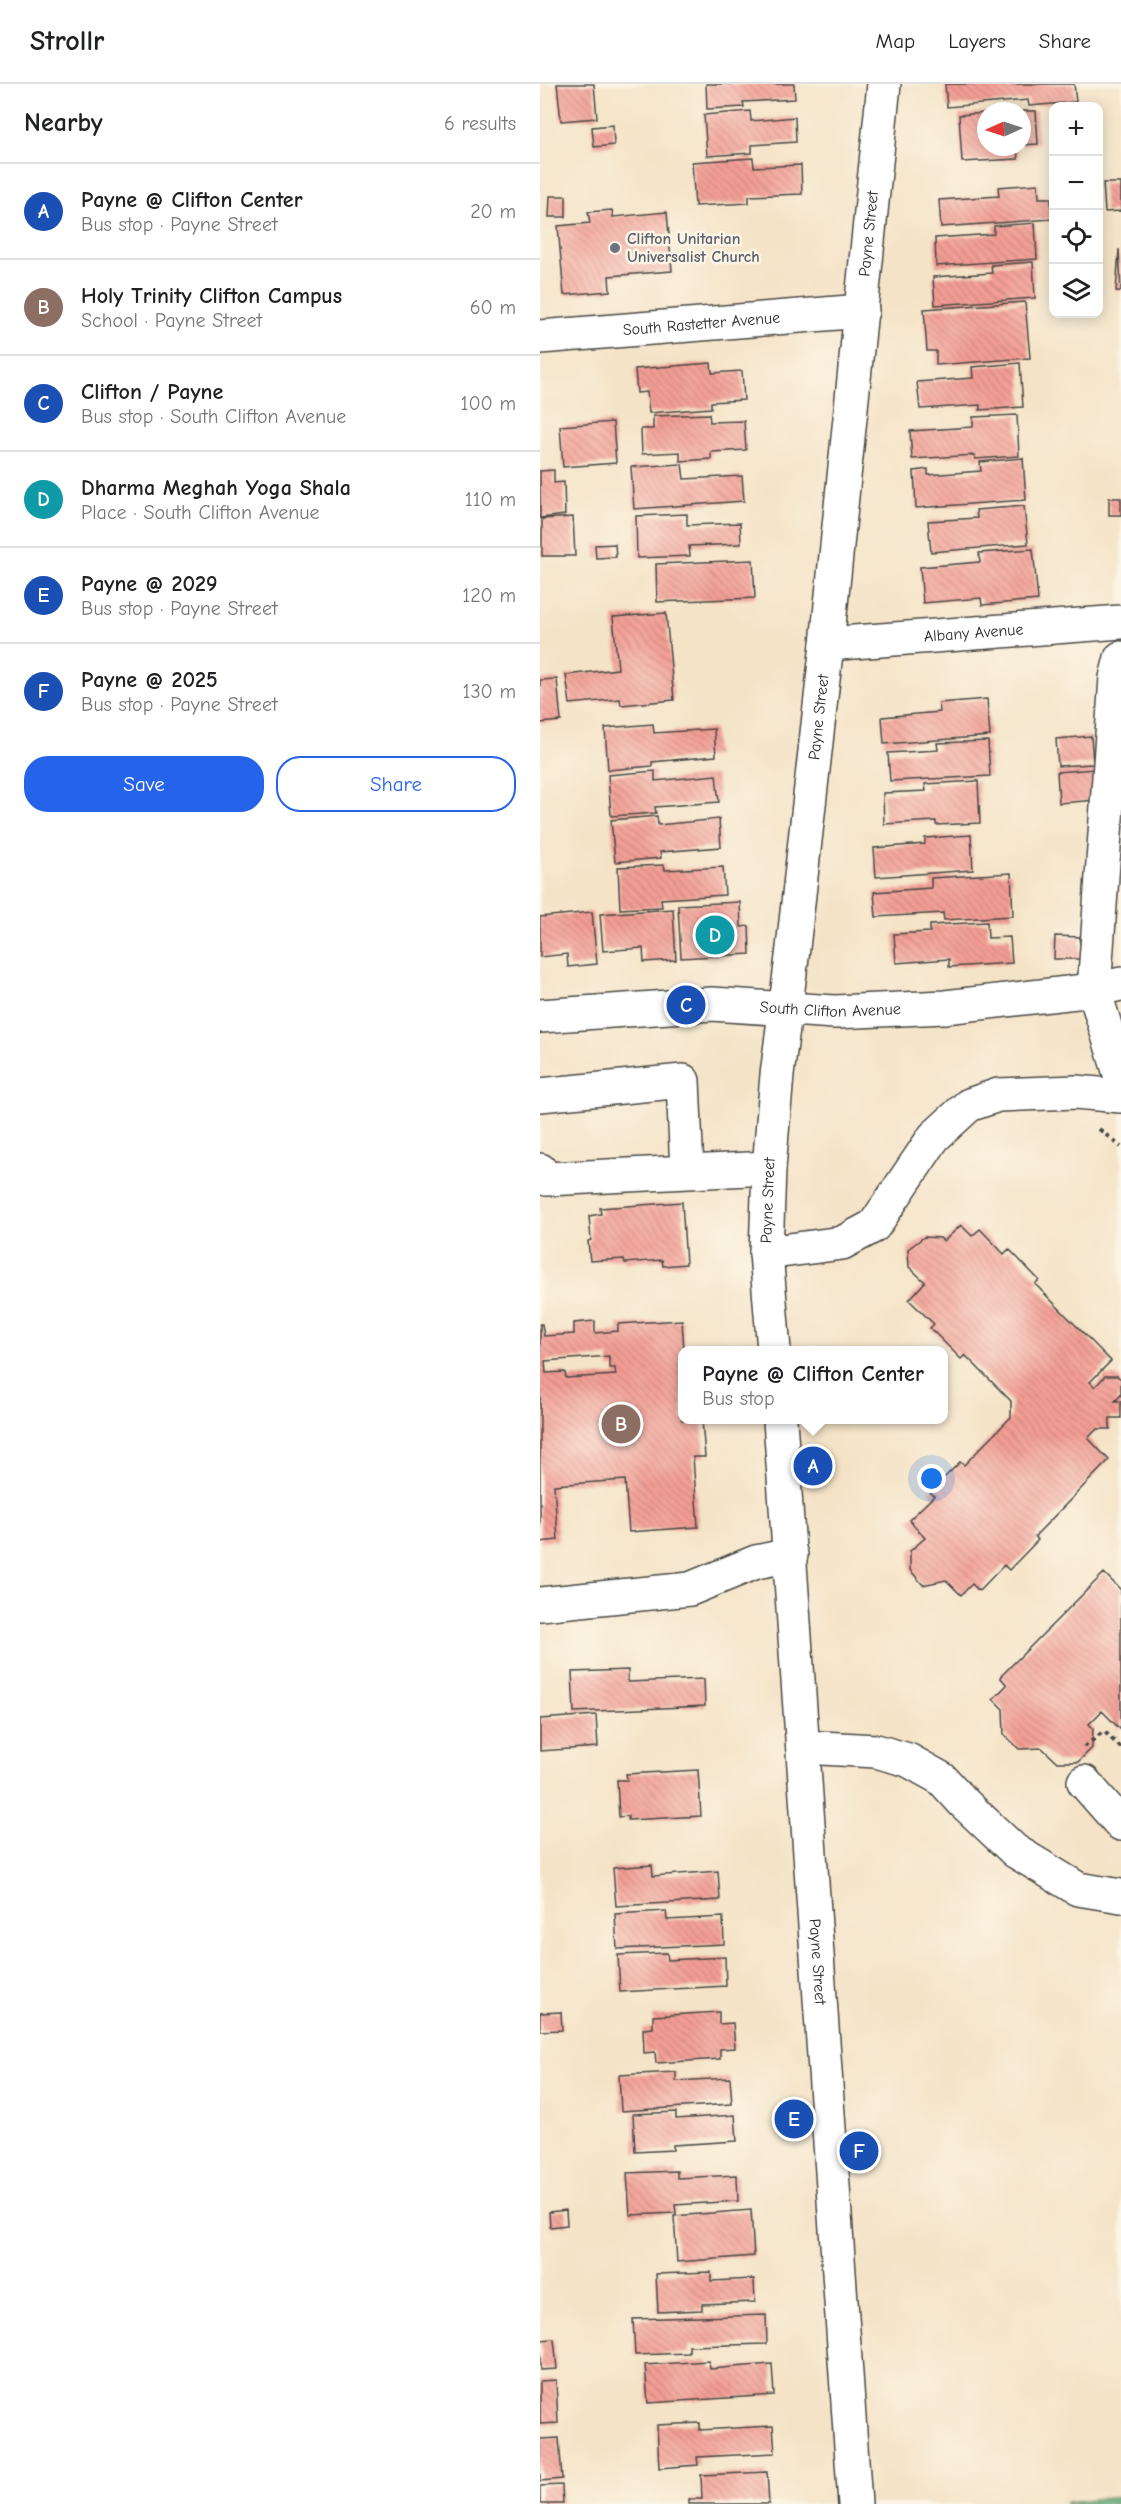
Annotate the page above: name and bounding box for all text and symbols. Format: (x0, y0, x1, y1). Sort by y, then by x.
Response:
text: Strollr (30, 25, 104, 57)
text: Map (876, 29, 915, 53)
text: Layers (948, 29, 1006, 53)
text: Share (1039, 29, 1091, 53)
north arrow (977, 102, 1031, 156)
map controls (1049, 102, 1103, 318)
button: + (1049, 102, 1103, 156)
text: Nearby (24, 108, 103, 138)
text: 6 results (444, 112, 516, 135)
button: − (1049, 156, 1103, 210)
text: Payne @ Clifton Center (81, 187, 303, 213)
street label: Payne Street (855, 190, 882, 277)
text: A (38, 200, 49, 223)
text: 20 m (470, 200, 516, 223)
button: locate (1049, 210, 1103, 264)
text: Bus stop · Payne Street (81, 213, 278, 236)
place label: Clifton Unitarian Universalist Church (627, 230, 760, 266)
marker: Clifton Unitarian Universalist Church (608, 241, 622, 255)
button: layers (1049, 264, 1103, 318)
text: Holy Trinity Clifton Campus (81, 283, 342, 309)
text: B (37, 296, 50, 319)
text: 60 m (470, 296, 516, 319)
text: School · Payne Street (81, 309, 262, 332)
street label: South Rastetter Avenue (622, 309, 781, 339)
text: Clifton / Payne (81, 379, 223, 405)
text: C (37, 392, 50, 415)
text: 100 m (461, 392, 516, 415)
text: Bus stop · South Clifton Avenue (81, 405, 346, 428)
text: Dharma Meghah Yoga Shala (81, 475, 351, 501)
text: D (37, 488, 50, 511)
text: 110 m (465, 488, 516, 511)
text: Place · South Clifton Avenue (81, 501, 320, 524)
text: Payne @ 2029 (81, 571, 218, 597)
text: E (38, 584, 49, 607)
text: 120 m (462, 584, 516, 607)
text: Bus stop · Payne Street (81, 597, 278, 620)
street label: Albany Avenue (923, 620, 1024, 646)
text: Payne @ 2025 (81, 667, 218, 693)
street label: Payne Street (805, 673, 833, 761)
text: F (38, 680, 49, 703)
text: 130 m (463, 680, 516, 703)
text: Bus stop · Payne Street (81, 693, 278, 716)
button: Save (24, 756, 264, 812)
button: Share (276, 756, 516, 812)
pin: D (696, 912, 735, 958)
pin: C (666, 982, 706, 1028)
street label: South Clifton Avenue (759, 998, 901, 1021)
street label: Payne Street (757, 1156, 779, 1244)
popup (678, 1346, 948, 1424)
text: Payne @ Clifton Center (702, 1361, 924, 1387)
text: Bus stop (702, 1387, 775, 1410)
pin: B (602, 1402, 640, 1446)
pin: A (794, 1444, 832, 1488)
your location (917, 1464, 946, 1493)
street label: Payne Street (806, 1918, 829, 2006)
pin: E (774, 2096, 814, 2142)
pin: F (840, 2128, 878, 2174)

